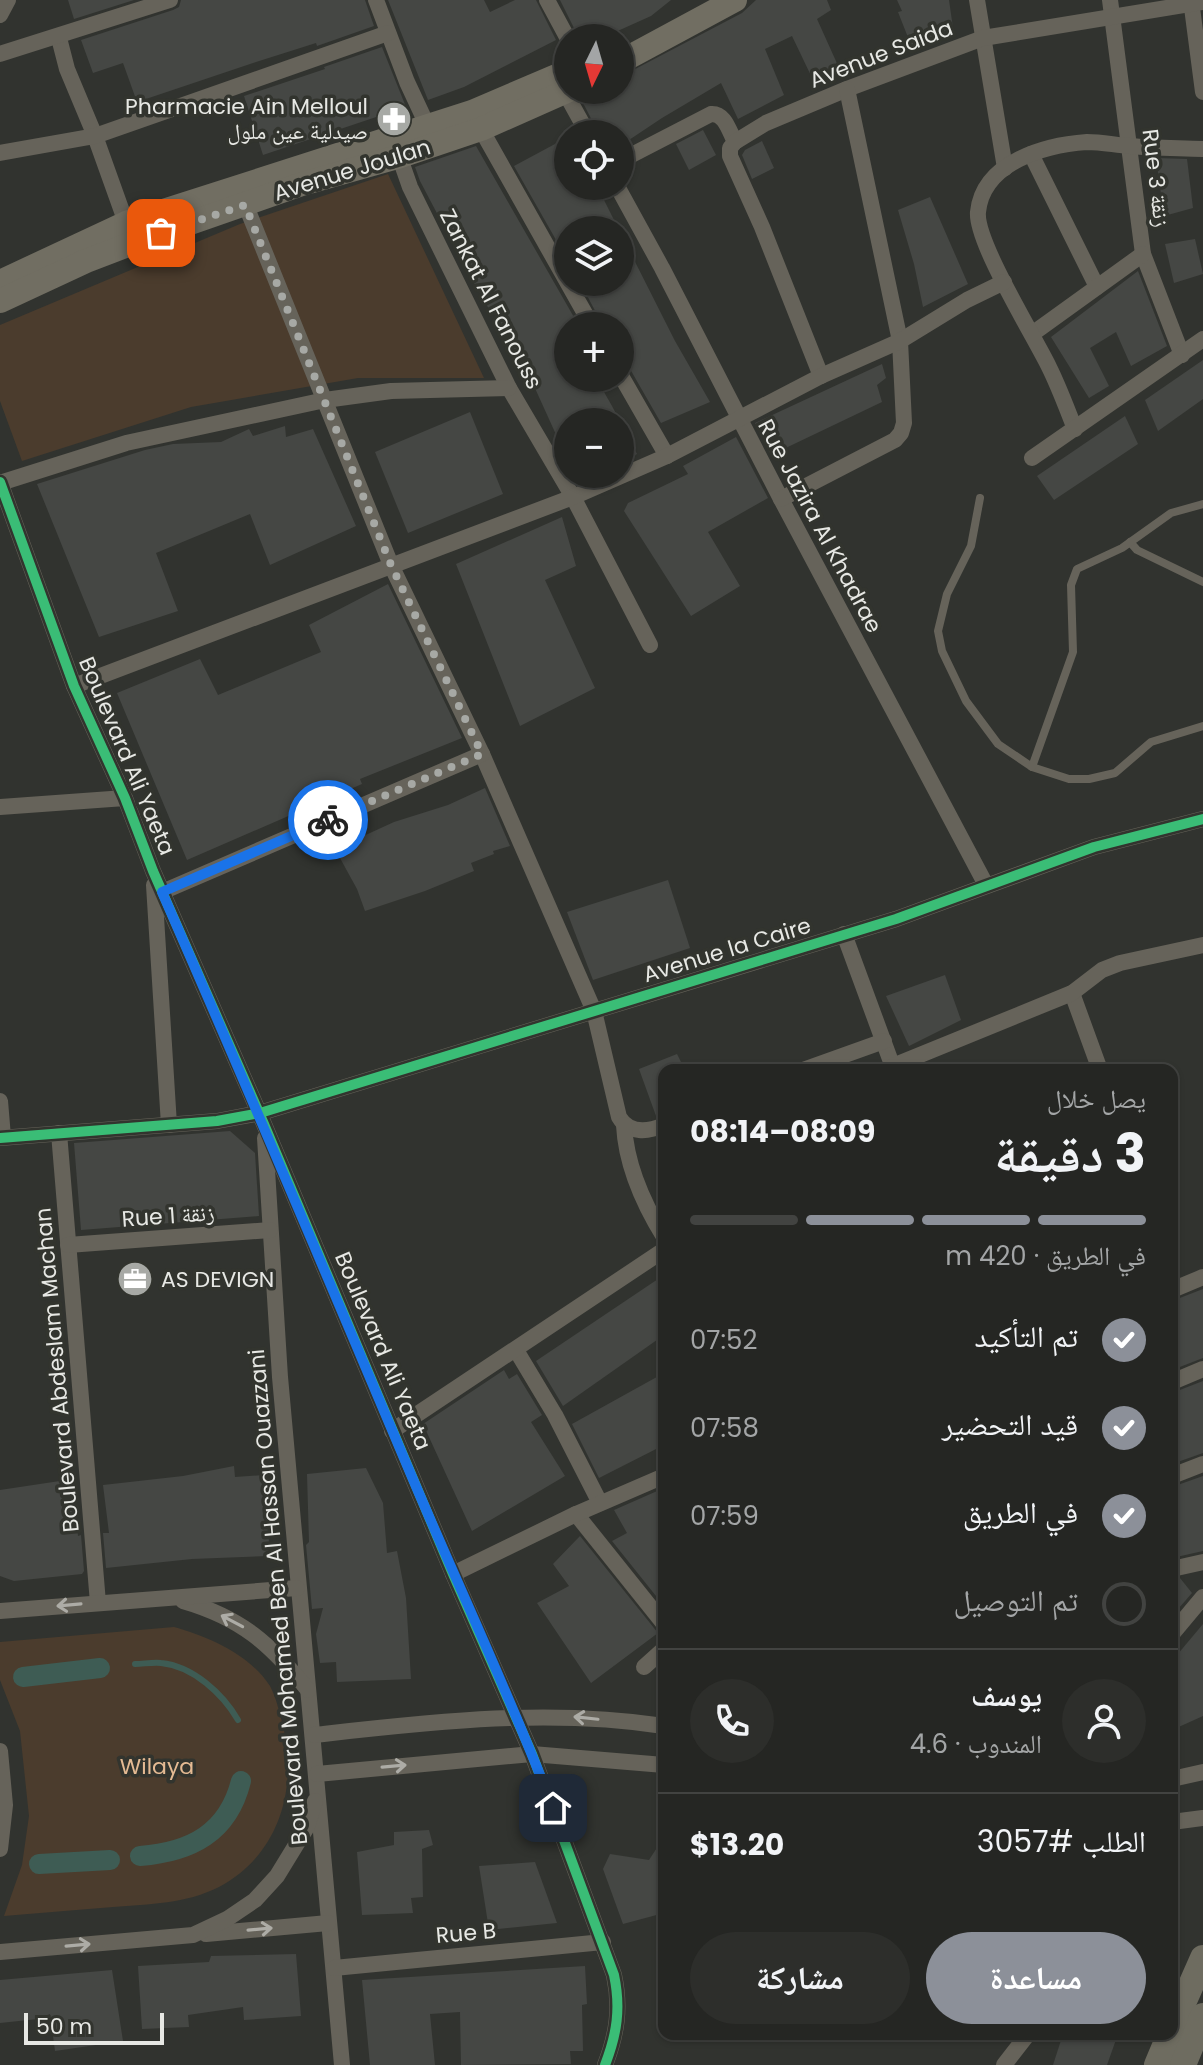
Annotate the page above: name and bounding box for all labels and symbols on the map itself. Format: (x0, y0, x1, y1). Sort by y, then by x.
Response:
street label: Avenue Saida (805, 12, 957, 96)
north arrow (554, 24, 634, 104)
place label: Pharmacie Ain Melloul صيدلية عين ملول (125, 91, 368, 147)
pharmacy icon: Pharmacie Ain Melloul صيدلية عين ملول (375, 100, 413, 138)
street label: Rue 3 زنقة (1135, 127, 1177, 229)
street label: Avenue Joulan (270, 131, 434, 209)
pin (127, 199, 195, 267)
street label: Zankat Al Fanouss (432, 204, 550, 394)
street label: Rue Jazira Al Khadrae (751, 414, 889, 638)
street label: Boulevard Ali Yaeta (71, 652, 183, 860)
courier (288, 780, 368, 860)
street label: Avenue la Caire (639, 910, 815, 990)
street label: Rue 1 زنقة (121, 1197, 215, 1235)
street label: Boulevard Abdeslam Machan (27, 1206, 87, 1534)
street label: Boulevard Ali Yaeta (327, 1247, 439, 1455)
office icon: AS DEVIGN (116, 1260, 154, 1298)
place label: AS DEVIGN (161, 1264, 274, 1295)
street label: Boulevard Mohamed Ben Al Hassan Ouazzani (241, 1348, 315, 1846)
one-way arrow (56, 1598, 83, 1613)
one-way arrow (220, 1612, 244, 1628)
one-way arrow (574, 1710, 600, 1725)
park label: Wilaya (120, 1751, 194, 1782)
one-way arrow (381, 1758, 407, 1773)
pin (519, 1774, 587, 1842)
street label: Rue B (435, 1915, 497, 1951)
one-way arrow (246, 1921, 273, 1936)
one-way arrow (64, 1937, 91, 1952)
scale bar (24, 2009, 164, 2045)

